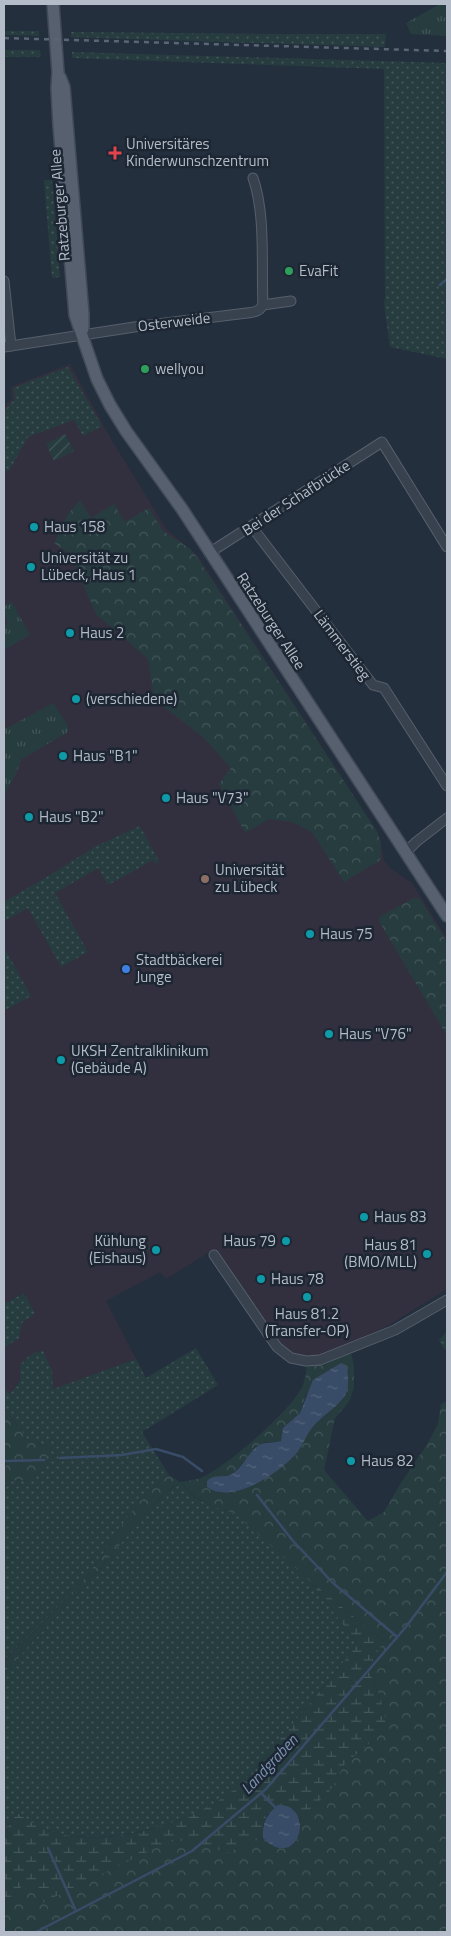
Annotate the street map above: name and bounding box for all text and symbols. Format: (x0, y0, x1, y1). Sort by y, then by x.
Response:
place label: Universitäres Kinderwunschzentrum (126, 132, 269, 172)
marker: Universitäres Kinderwunschzentrum (108, 146, 122, 160)
street label: Ratzeburger Allee (43, 148, 76, 262)
place label: EvaFit (299, 259, 339, 282)
marker: EvaFit (283, 265, 295, 277)
street label: Osterweide (136, 306, 211, 337)
place label: wellyou (155, 357, 204, 380)
marker: wellyou (139, 363, 151, 375)
street label: Bei der Schafbrücke (237, 454, 354, 541)
place label: Haus 158 (44, 515, 105, 538)
marker: Haus 158 (28, 521, 40, 533)
place label: Universität zu Lübeck, Haus 1 (41, 546, 136, 586)
marker: Universität zu Lübeck, Haus 1 (25, 561, 37, 573)
street label: Ratzeburger Allee (231, 567, 312, 674)
street label: Lämmerstieg (308, 604, 377, 685)
place label: Haus 2 (80, 621, 124, 644)
marker: Haus 2 (64, 627, 76, 639)
place label: (verschiedene) (86, 687, 177, 710)
marker: (verschiedene) (70, 693, 82, 705)
place label: Haus "B1" (73, 744, 138, 767)
marker: Haus "B1" (57, 750, 69, 762)
place label: Haus "V73" (176, 786, 249, 809)
marker: Haus "V73" (160, 792, 172, 804)
place label: Haus "B2" (39, 805, 104, 828)
marker: Haus "B2" (23, 811, 35, 823)
place label: Universität zu Lübeck (215, 858, 285, 898)
marker: Universität zu Lübeck (199, 873, 211, 885)
place label: Haus 75 (320, 922, 373, 945)
marker: Haus 75 (304, 928, 316, 940)
place label: Stadtbäckerei Junge (136, 948, 222, 988)
marker: Stadtbäckerei Junge (120, 963, 132, 975)
place label: Haus "V76" (339, 1022, 412, 1045)
marker: Haus "V76" (323, 1028, 335, 1040)
place label: UKSH Zentralklinikum (Gebäude A) (71, 1039, 209, 1079)
marker: UKSH Zentralklinikum (Gebäude A) (55, 1054, 67, 1066)
place label: Haus 83 (374, 1205, 427, 1228)
marker: Haus 83 (358, 1211, 370, 1223)
place label: Kühlung (Eishaus) (89, 1229, 146, 1269)
place label: Haus 79 (223, 1229, 276, 1252)
place label: Haus 81 (BMO/MLL) (344, 1233, 417, 1273)
marker: Haus 79 (280, 1235, 292, 1247)
marker: Kühlung (Eishaus) (150, 1244, 162, 1256)
marker: Haus 81 (BMO/MLL) (421, 1248, 433, 1260)
place label: Haus 78 (271, 1267, 324, 1290)
marker: Haus 78 (255, 1273, 267, 1285)
marker: Haus 81.2 (Transfer-OP) (301, 1291, 313, 1303)
place label: Haus 81.2 (Transfer-OP) (265, 1302, 349, 1342)
place label: Haus 82 (361, 1449, 414, 1472)
marker: Haus 82 (345, 1455, 357, 1467)
water label: Landgraben (235, 1728, 304, 1799)

